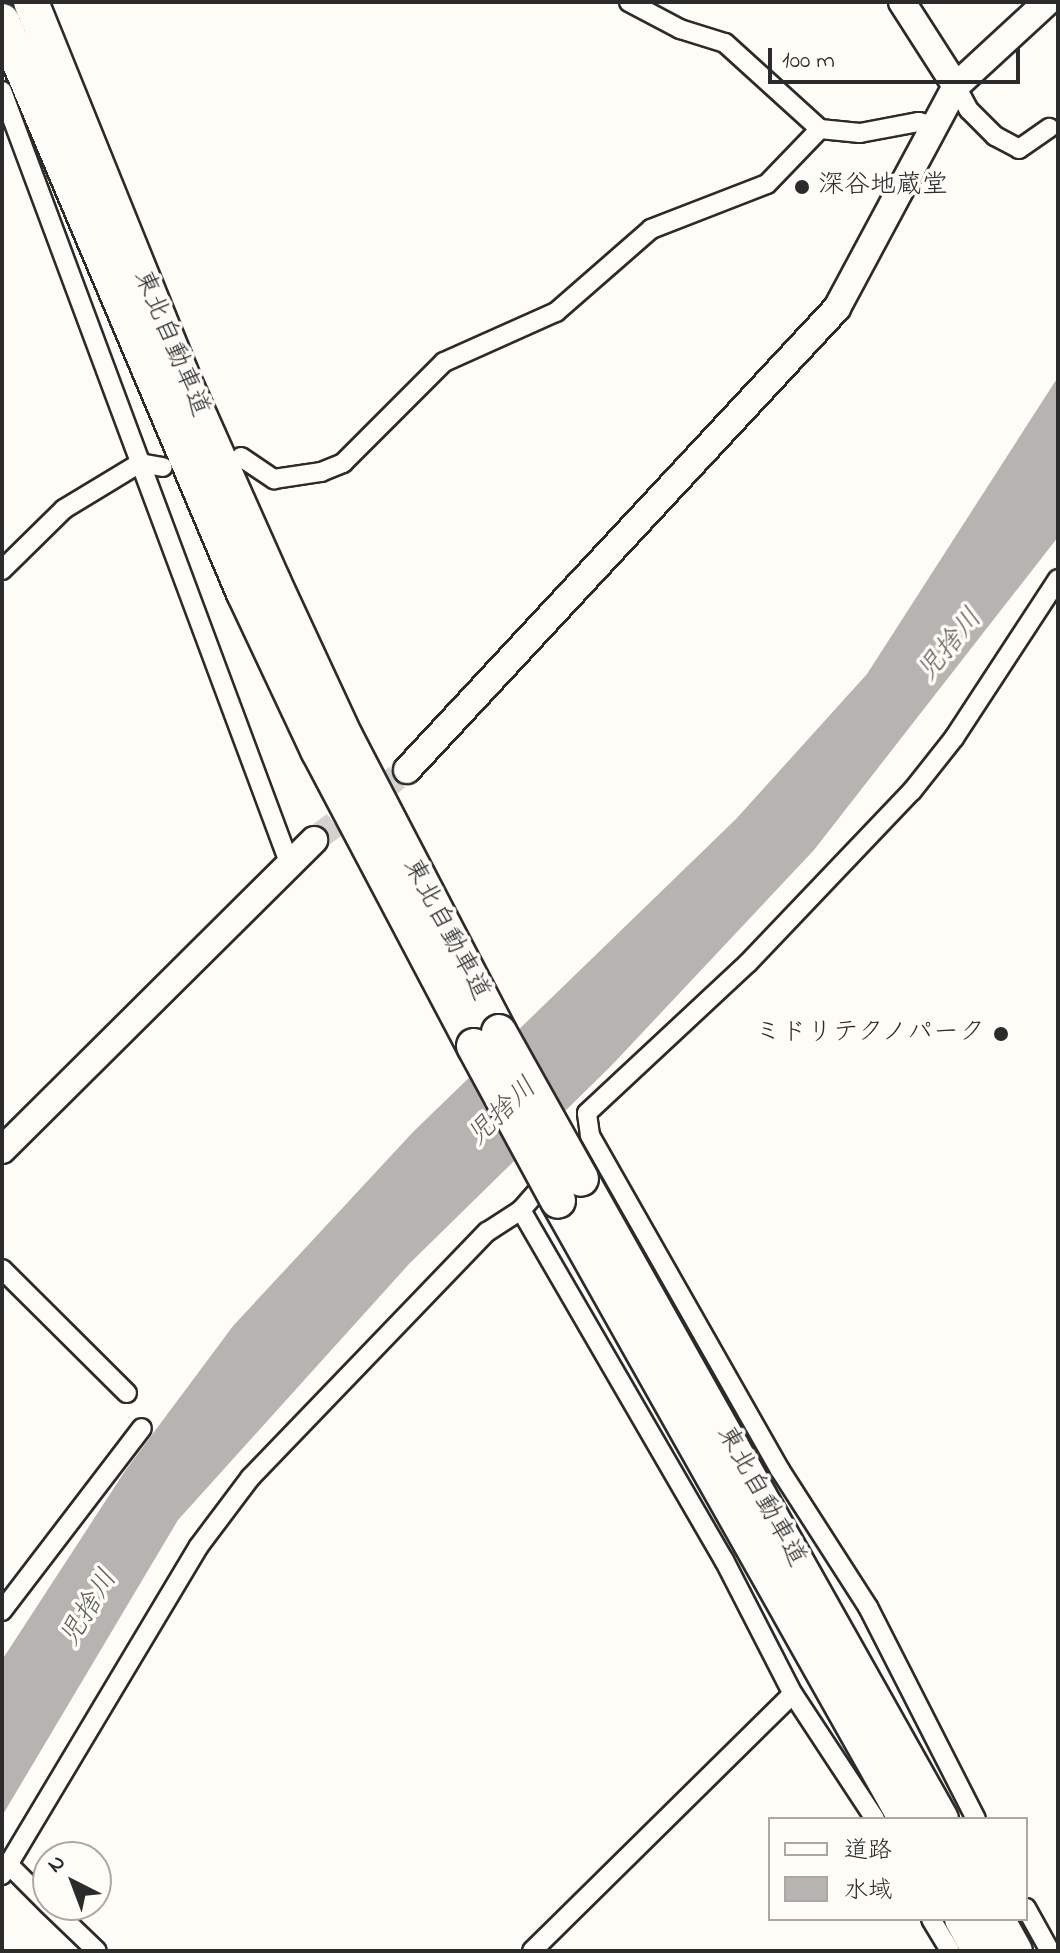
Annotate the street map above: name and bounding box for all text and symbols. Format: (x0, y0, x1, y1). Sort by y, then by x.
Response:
scale bar (772, 32, 1024, 82)
text: 100 m (782, 44, 835, 79)
place label: 深谷地蔵堂 (818, 171, 948, 203)
marker: 深谷地蔵堂 (793, 178, 811, 196)
street label: 東北自動車道 (125, 266, 215, 422)
water label: 児捨川 (912, 603, 990, 689)
street label: 東北自動車道 (395, 854, 495, 1006)
place label: ミドリテクノパーク (751, 1018, 985, 1050)
marker: ミドリテクノパーク (992, 1025, 1010, 1043)
water label: 児捨川 (461, 1072, 545, 1154)
street label: 東北自動車道 (709, 1421, 811, 1573)
water label: 児捨川 (54, 1564, 126, 1654)
legend (768, 1817, 1028, 1921)
text: 道路 (844, 1834, 892, 1869)
north arrow (32, 1841, 112, 1921)
text: N (41, 1848, 74, 1882)
text: 水域 (844, 1874, 892, 1909)

